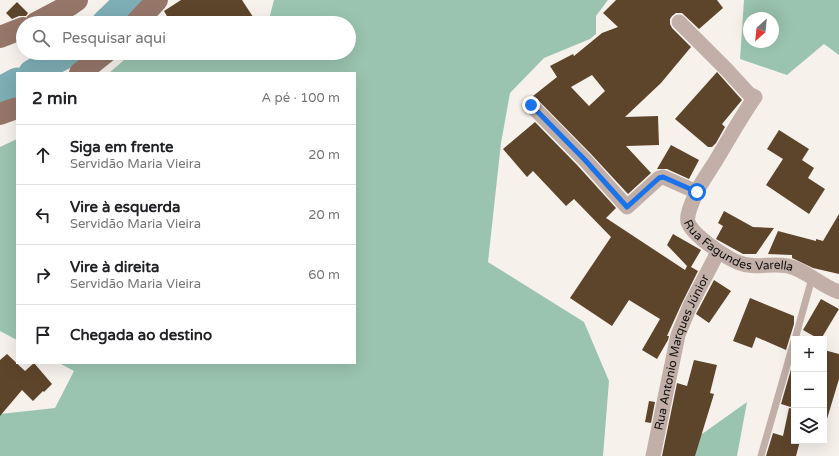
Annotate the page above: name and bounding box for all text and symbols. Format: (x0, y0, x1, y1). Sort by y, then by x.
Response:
north arrow (743, 12, 779, 48)
search box (16, 16, 356, 60)
icon: search (30, 27, 52, 49)
text: Pesquisar aqui (62, 29, 166, 47)
text: 2 min (32, 88, 77, 109)
text: A pé · 100 m (261, 90, 340, 106)
route end (522, 96, 540, 114)
text: Siga em frente (70, 138, 174, 156)
icon: ahead (32, 144, 54, 166)
text: 20 m (308, 147, 340, 163)
text: Servidão Maria Vieira (70, 156, 201, 172)
route start (688, 183, 706, 201)
text: Vire à esquerda (70, 198, 180, 216)
icon: left (32, 204, 54, 226)
text: 20 m (308, 207, 340, 223)
text: Servidão Maria Vieira (70, 216, 201, 232)
street label: Rua Fagundes Varella (681, 217, 795, 274)
text: Vire à direita (70, 258, 159, 276)
icon: right (32, 264, 54, 286)
text: 60 m (308, 267, 340, 283)
street label: Rua Antonio Marques Júnior (652, 272, 712, 431)
text: Servidão Maria Vieira (70, 276, 201, 292)
icon: arrive (32, 324, 54, 346)
text: Chegada ao destino (70, 326, 212, 344)
map controls (791, 336, 827, 444)
button: + (791, 336, 827, 372)
button: − (791, 372, 827, 408)
button: layers (791, 408, 827, 444)

